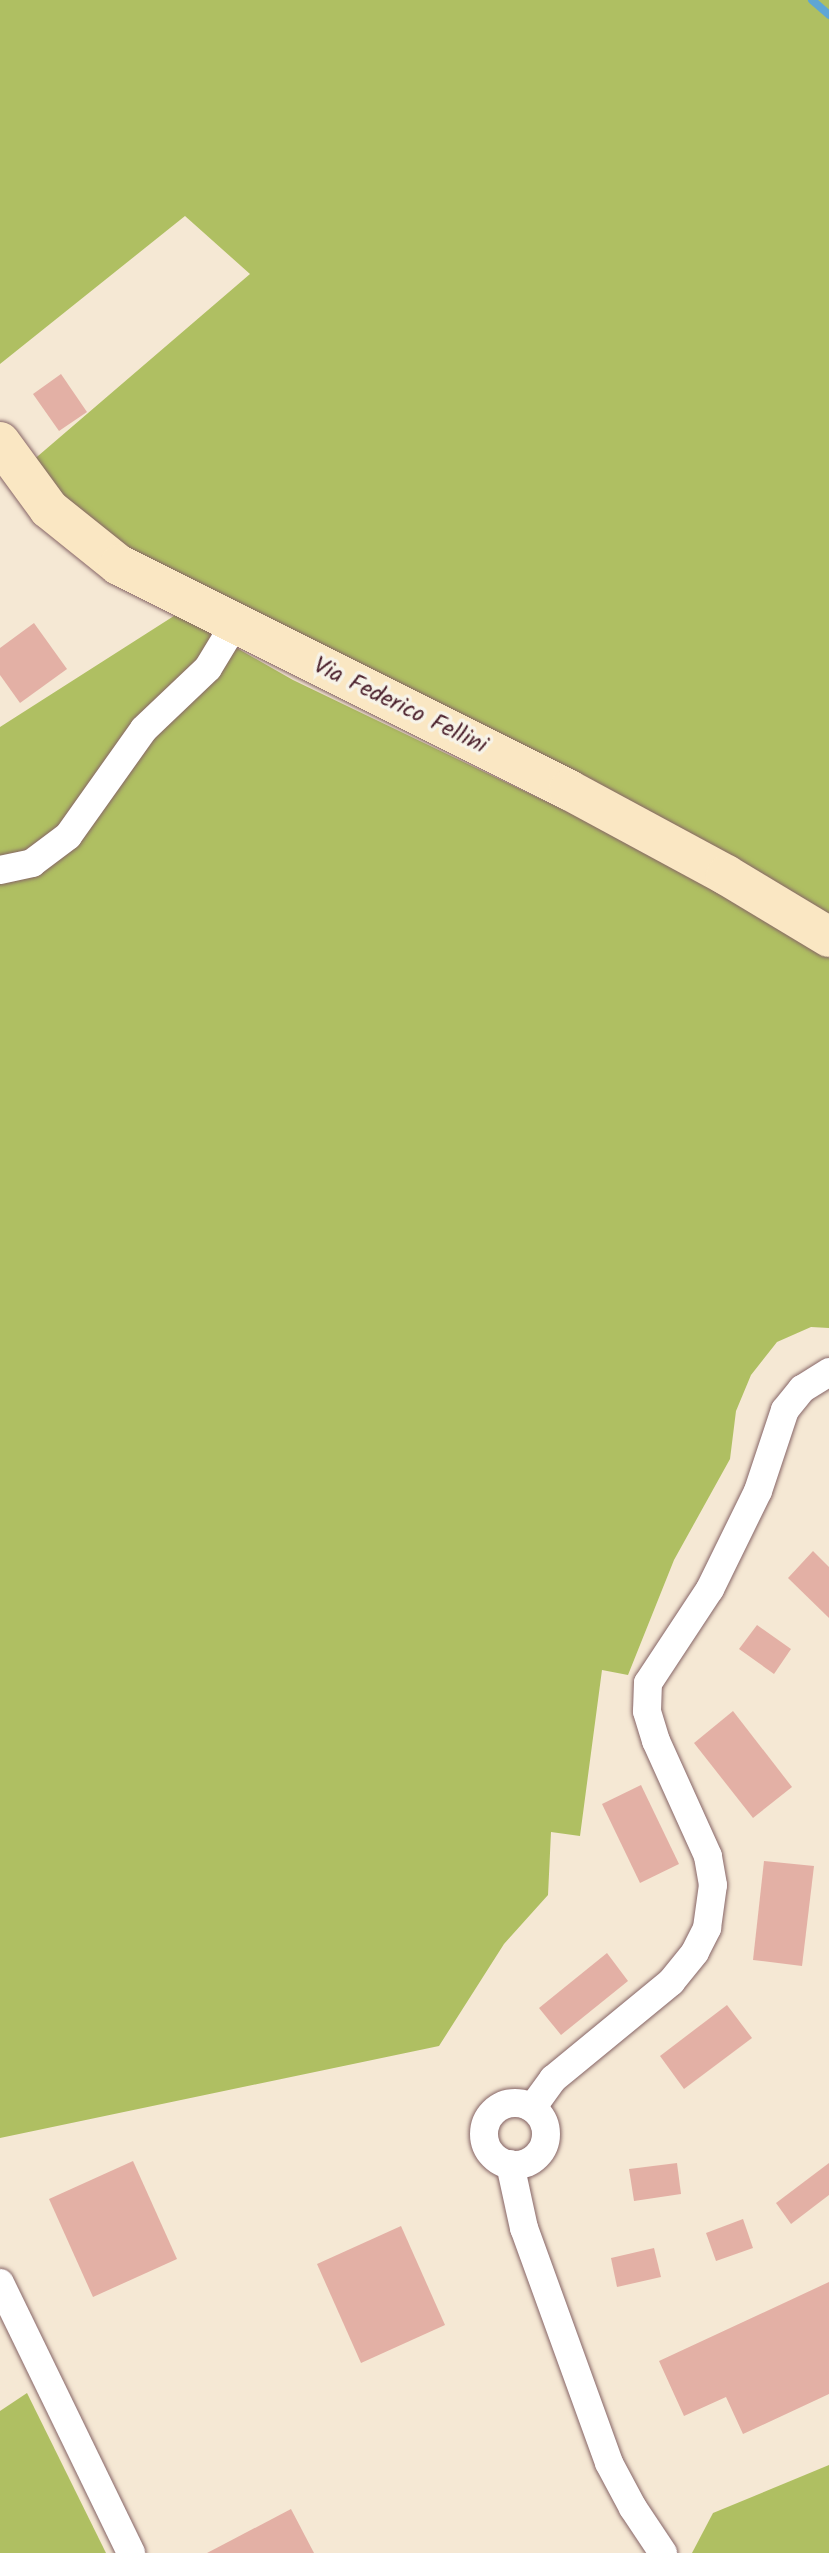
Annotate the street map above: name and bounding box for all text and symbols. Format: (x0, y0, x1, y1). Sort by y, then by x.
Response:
street label: Via Federico Fellini (308, 651, 492, 761)

